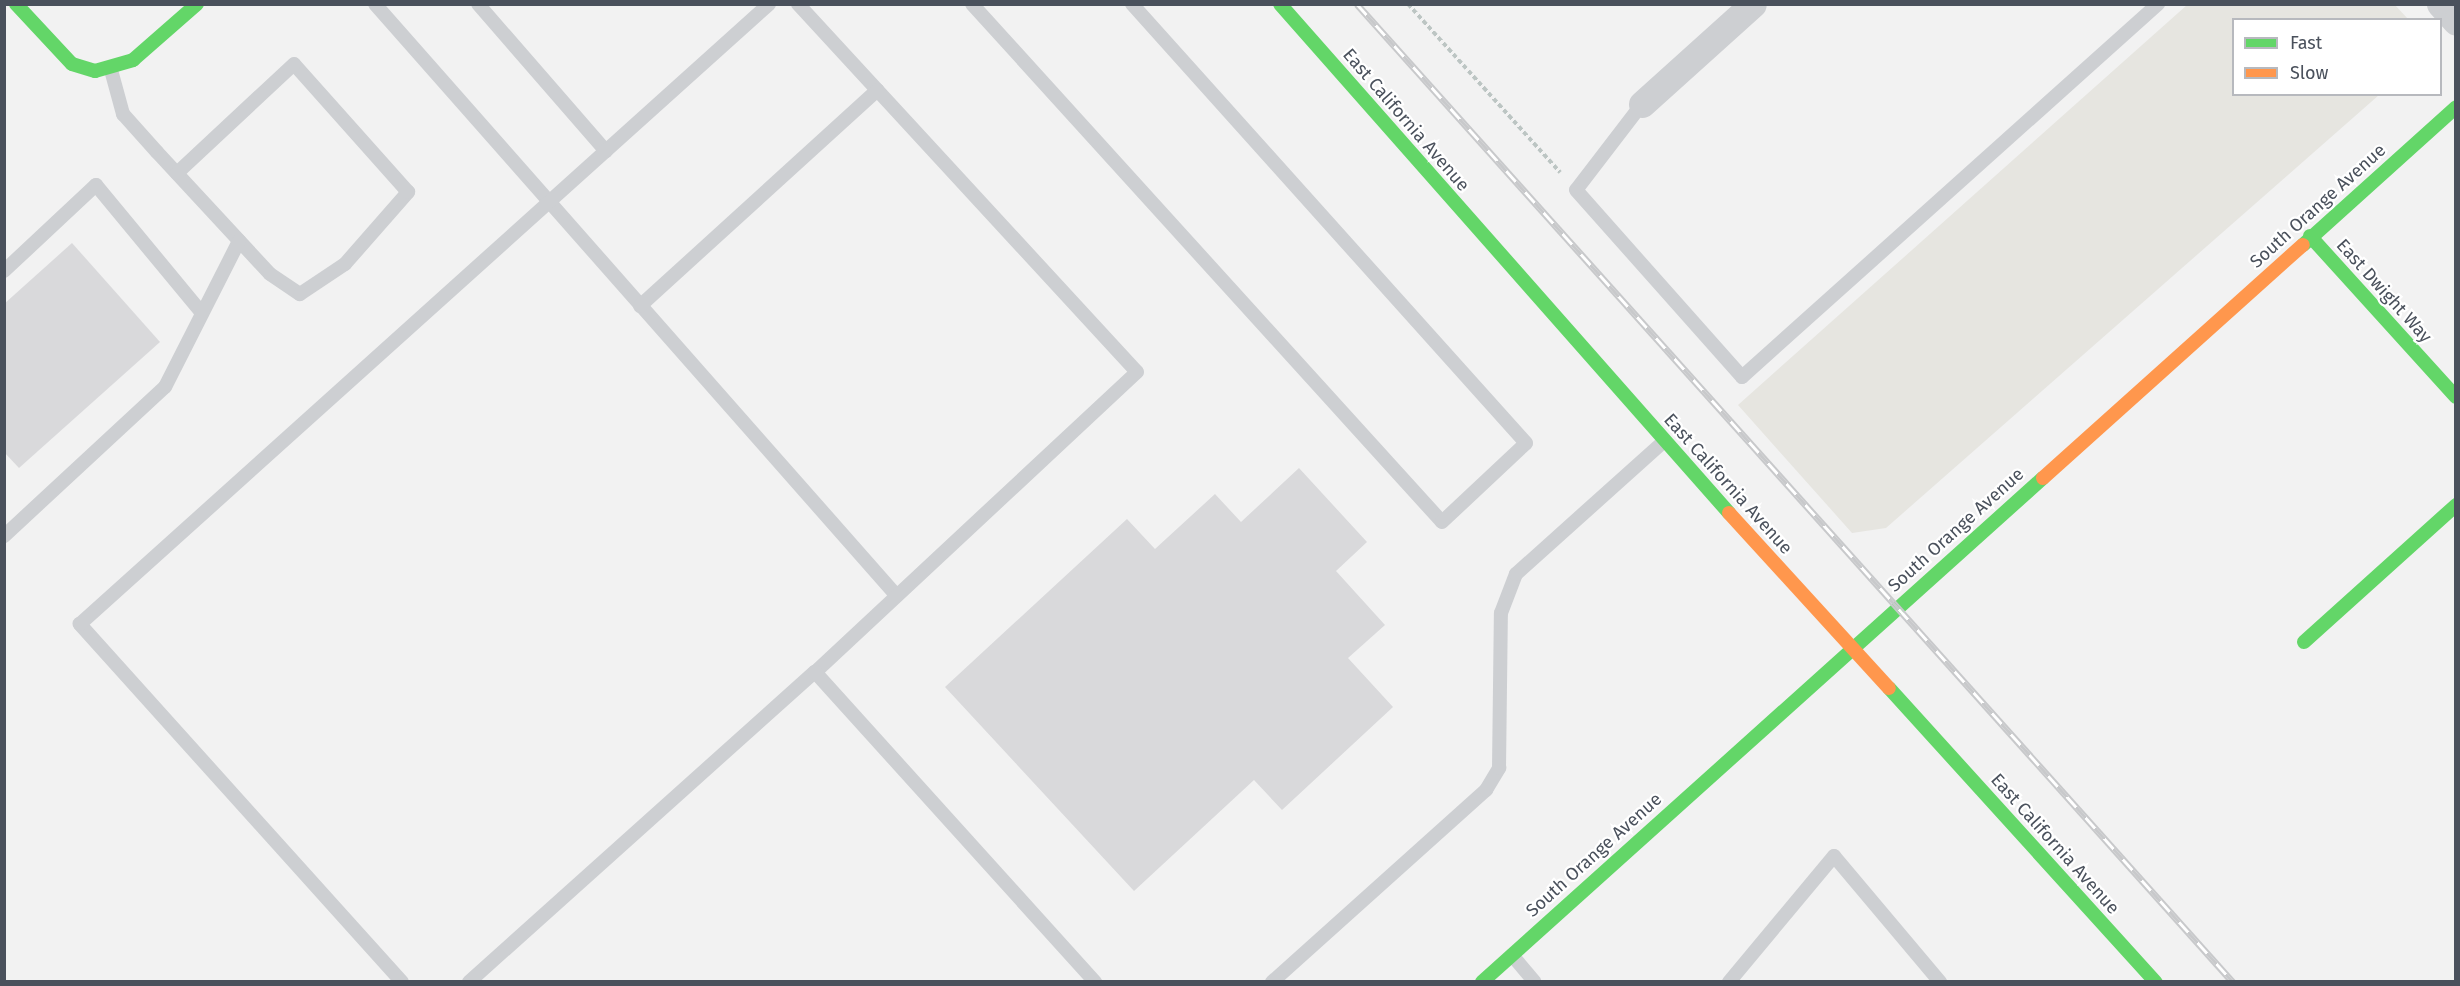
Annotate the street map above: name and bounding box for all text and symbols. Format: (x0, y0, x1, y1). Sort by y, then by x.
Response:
legend (2232, 18, 2442, 96)
text: Fast (2290, 32, 2322, 54)
street label: East California Avenue (1338, 44, 1474, 196)
text: Slow (2290, 62, 2328, 84)
street label: South Orange Avenue (2246, 139, 2390, 273)
street label: East Dwight Way (2332, 235, 2436, 347)
street label: East California Avenue (1659, 409, 1797, 559)
street label: South Orange Avenue (1884, 463, 2028, 597)
street label: East California Avenue (1986, 769, 2124, 919)
street label: South Orange Avenue (1522, 788, 1666, 922)

